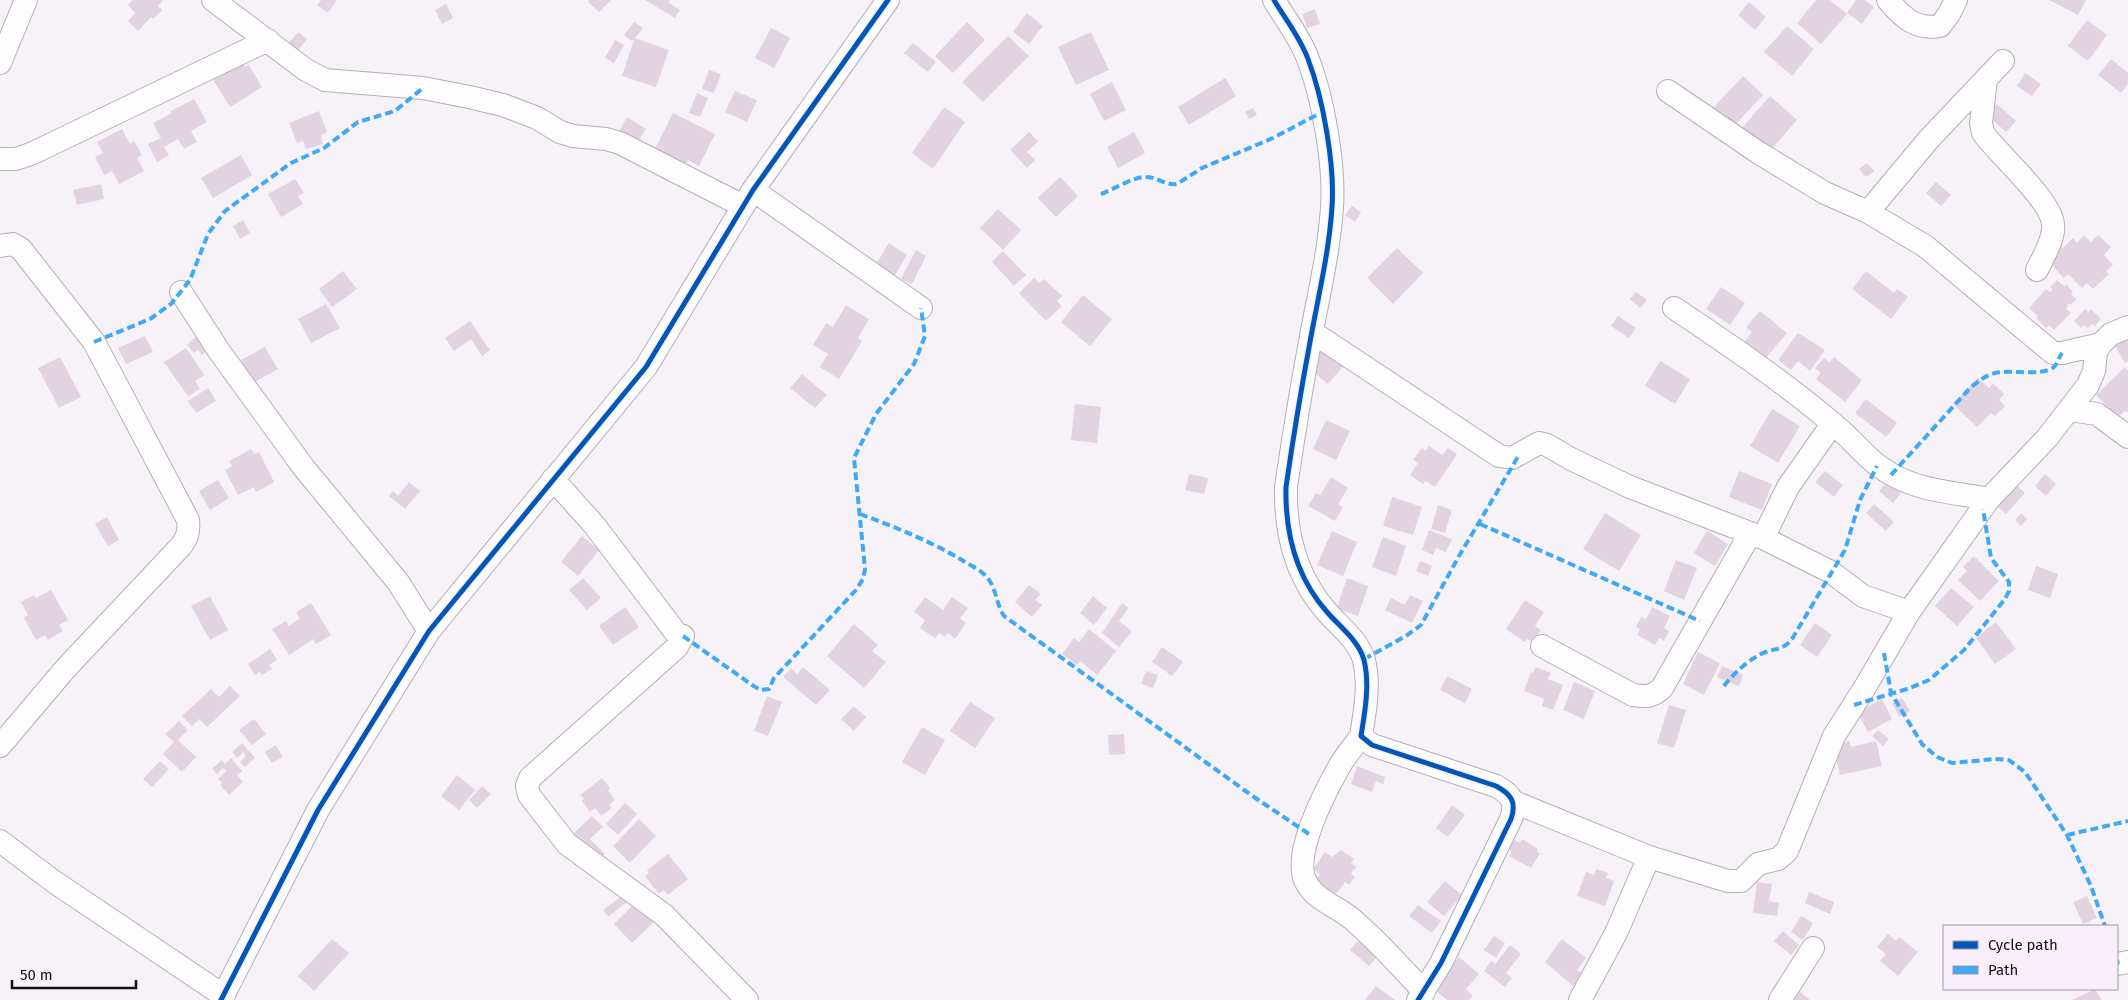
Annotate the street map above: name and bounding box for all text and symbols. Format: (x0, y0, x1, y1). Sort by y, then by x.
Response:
legend (1943, 925, 2118, 990)
text: Cycle path (1988, 936, 2058, 954)
scale bar (12, 958, 136, 990)
text: Path (1988, 961, 2018, 979)
text: 50 m (20, 966, 53, 984)

